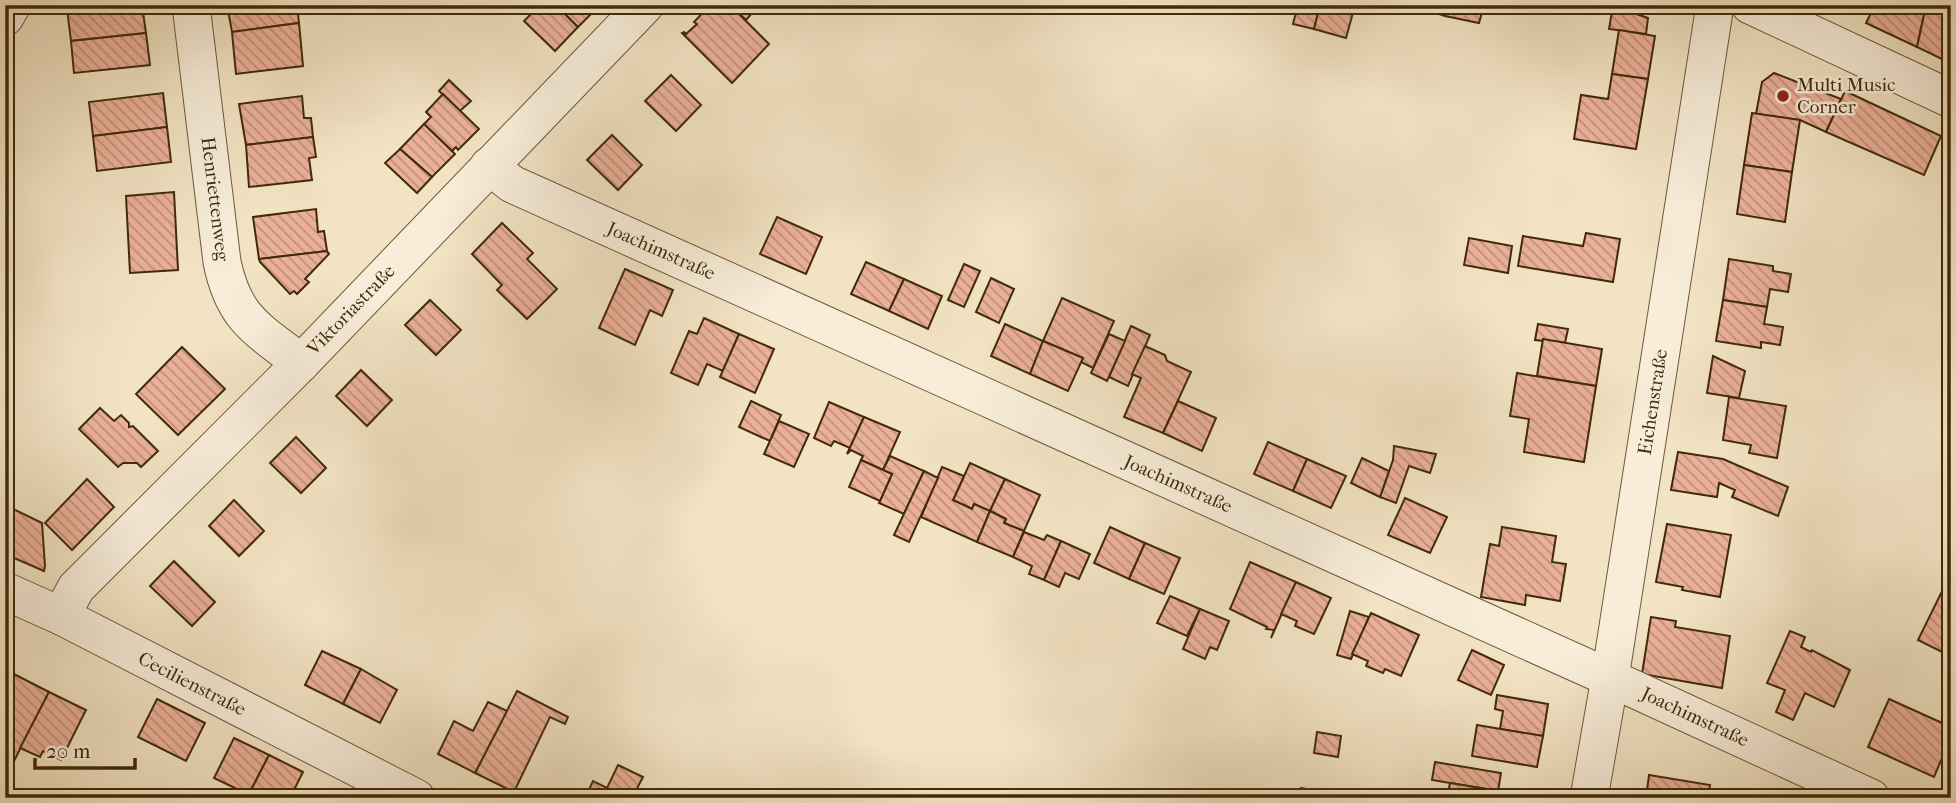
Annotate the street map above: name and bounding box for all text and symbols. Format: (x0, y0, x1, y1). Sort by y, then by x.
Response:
place label: Multi Music Corner (1797, 74, 1895, 118)
marker: Multi Music Corner (1775, 88, 1791, 104)
street label: Henriettenweg (196, 136, 234, 263)
street label: Joachimstraße (602, 217, 718, 285)
street label: Viktoriastraße (302, 260, 400, 360)
street label: Eichenstraße (1634, 347, 1672, 457)
street label: Joachimstraße (1119, 450, 1235, 518)
street label: Cecilienstraße (135, 647, 249, 721)
street label: Joachimstraße (1636, 682, 1752, 751)
scale bar (35, 726, 135, 770)
text: 20 m (46, 739, 91, 763)

